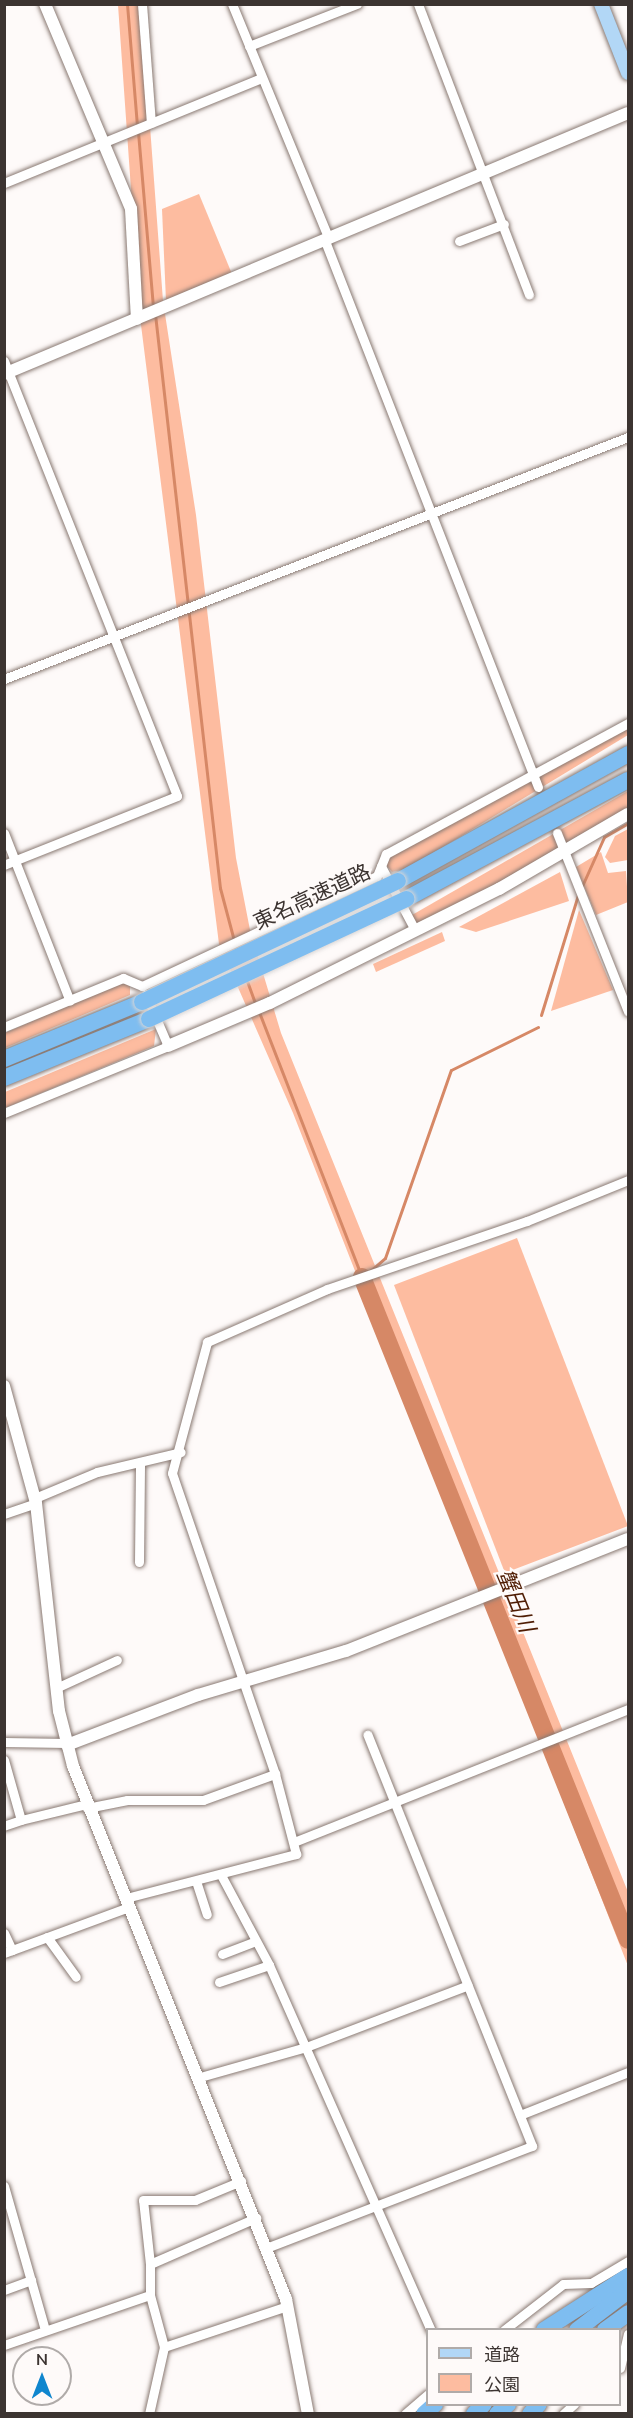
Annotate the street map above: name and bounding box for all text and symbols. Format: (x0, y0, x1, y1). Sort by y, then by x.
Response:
street label: 東名高速道路 (250, 859, 374, 935)
water label: 蟹田川 (490, 1565, 540, 1637)
legend (426, 2328, 621, 2406)
text: 道路 (484, 2343, 520, 2367)
north arrow (12, 2346, 72, 2406)
text: N (36, 2349, 48, 2371)
text: 公園 (484, 2373, 520, 2397)

